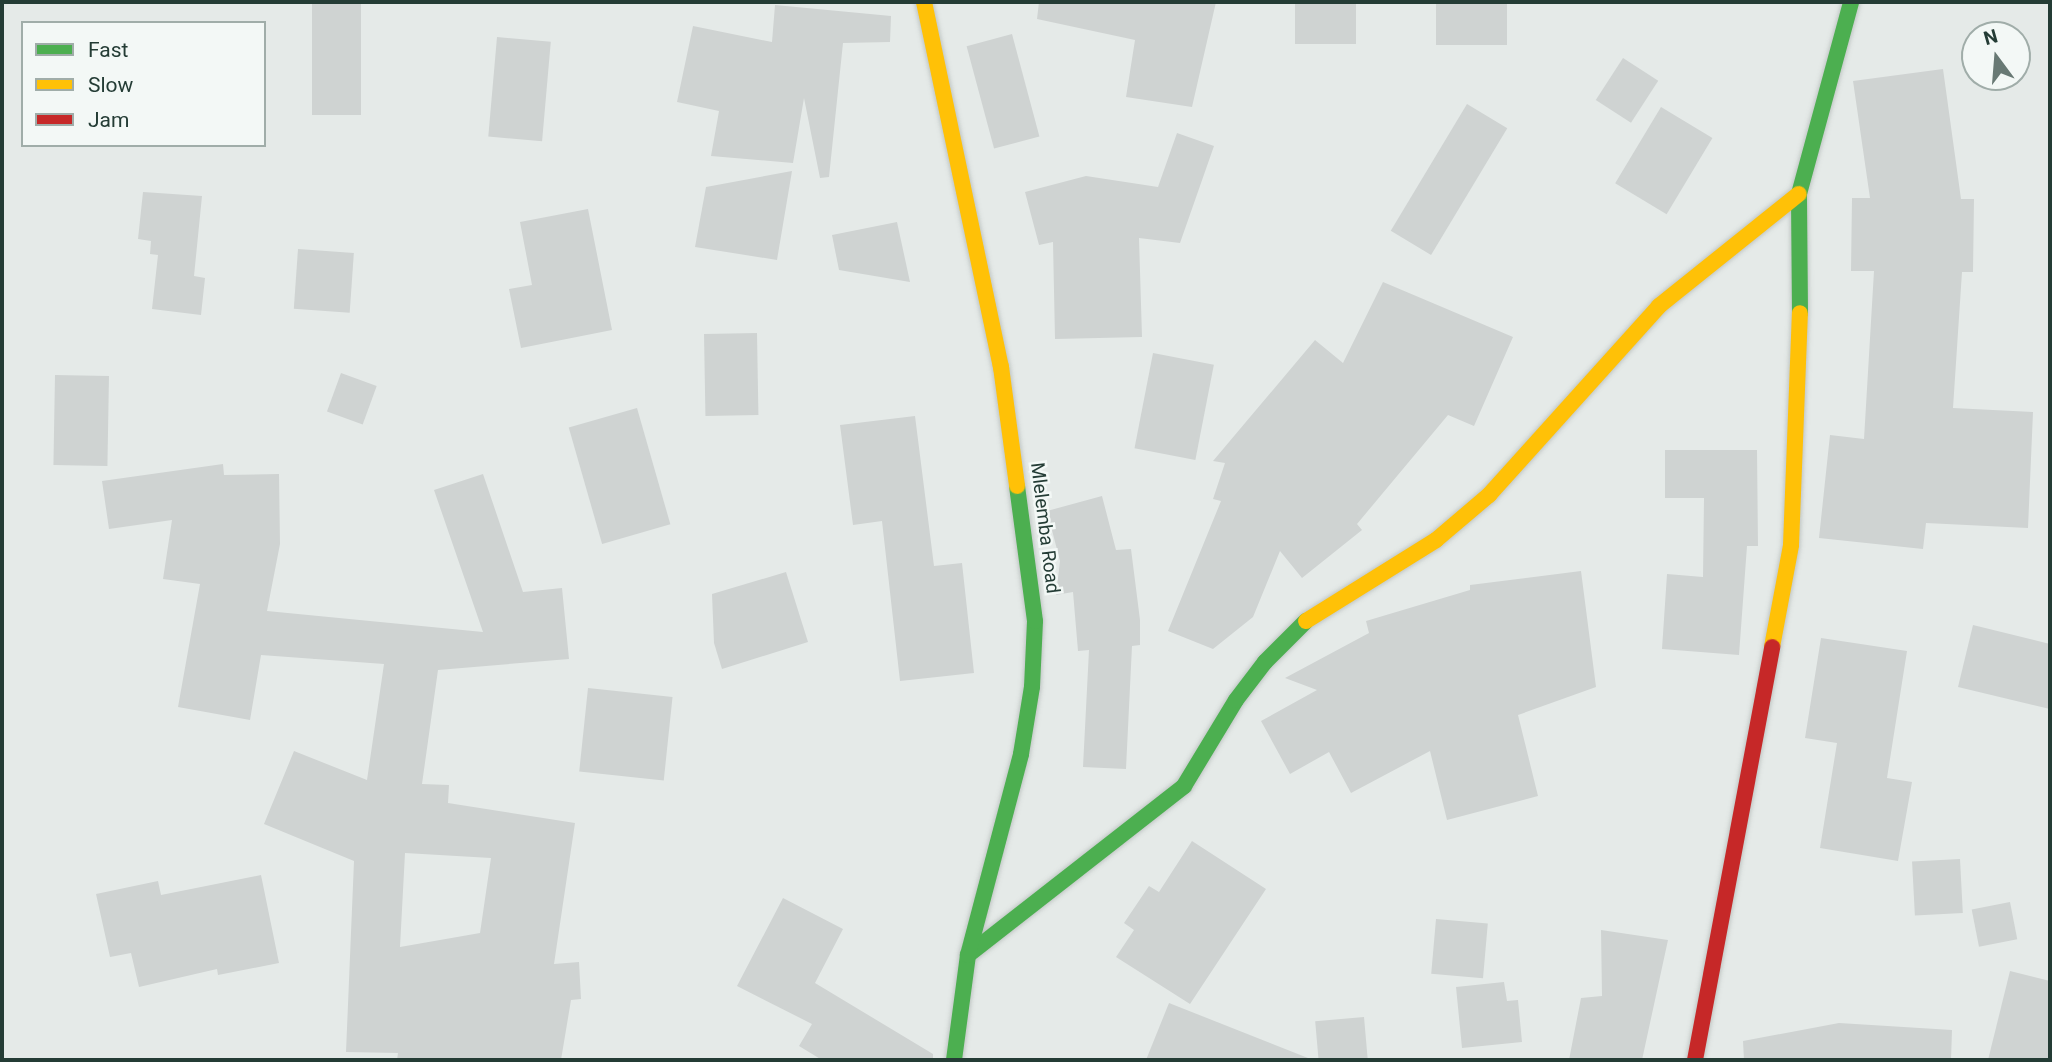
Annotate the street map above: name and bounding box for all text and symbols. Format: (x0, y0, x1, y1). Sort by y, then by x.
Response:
legend (21, 21, 266, 147)
north arrow (1961, 21, 2031, 91)
text: N (1981, 24, 2000, 50)
text: Fast (88, 38, 128, 62)
text: Slow (88, 73, 133, 97)
text: Jam (88, 108, 129, 132)
street label: Mlelemba Road (1026, 461, 1064, 595)

